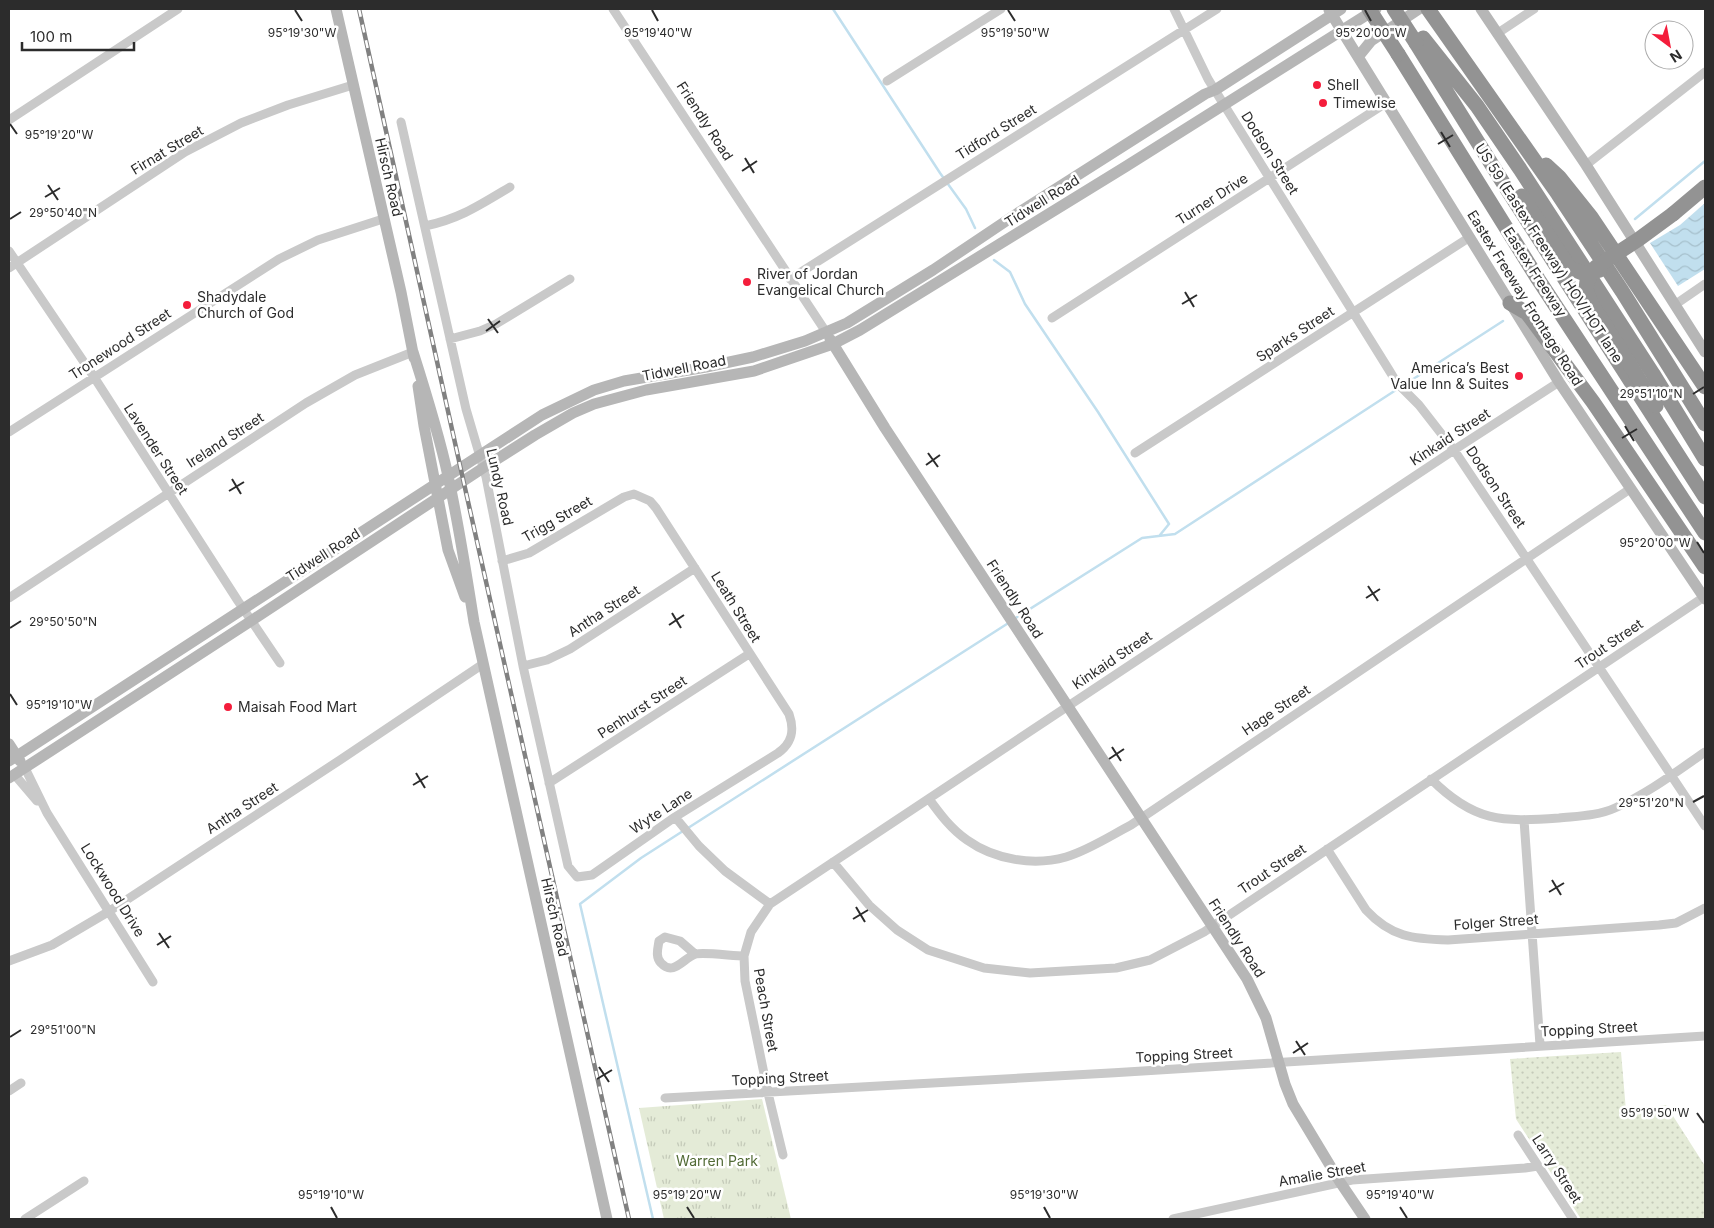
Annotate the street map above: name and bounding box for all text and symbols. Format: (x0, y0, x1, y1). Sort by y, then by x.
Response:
scale bar (22, 20, 135, 52)
north arrow (1644, 20, 1694, 70)
text: 95°19'30"W (268, 25, 336, 40)
text: 95°19'40"W (624, 25, 692, 40)
text: 95°19'50"W (981, 25, 1049, 40)
text: 95°20'00"W (1335, 25, 1407, 40)
text: 100 m (30, 27, 72, 46)
text: N (1667, 46, 1685, 66)
place label: Shell (1327, 76, 1359, 93)
street label: Friendly Road (674, 78, 737, 163)
marker: Shell (1311, 79, 1323, 91)
place label: Timewise (1333, 94, 1396, 111)
marker: Timewise (1317, 97, 1329, 109)
street label: Tidford Street (953, 100, 1039, 163)
street label: Dodson Street (1238, 108, 1303, 198)
street label: Firnat Street (128, 121, 206, 178)
text: 95°19'20"W (25, 127, 93, 142)
street label: Hirsch Road (372, 136, 407, 218)
street label: US 59 (Eastex Freeway) HOV/HOT lane (1472, 140, 1626, 366)
street label: Turner Drive (1173, 169, 1251, 228)
street label: Tidwell Road (1001, 171, 1082, 230)
text: 29°50'40"N (29, 205, 97, 220)
street label: Eastex Freeway Frontage Road (1464, 207, 1587, 389)
street label: Eastex Freeway (1500, 224, 1570, 320)
place label: River of Jordan Evangelical Church (757, 265, 884, 298)
marker: River of Jordan Evangelical Church (741, 276, 753, 288)
place label: Shadydale Church of God (197, 288, 294, 321)
marker: Shadydale Church of God (181, 299, 193, 311)
street label: Sparks Street (1253, 302, 1337, 365)
street label: Tronewood Street (66, 304, 174, 383)
street label: Tidwell Road (641, 351, 727, 384)
place label: America’s Best Value Inn & Suites (1391, 359, 1509, 392)
marker: America’s Best Value Inn & Suites (1513, 370, 1525, 382)
text: 29°51'10"N (1619, 386, 1683, 401)
street label: Lavender Street (121, 400, 192, 498)
street label: Kinkaid Street (1406, 404, 1493, 469)
street label: Ireland Street (183, 408, 267, 471)
street label: Dodson Street (1463, 443, 1530, 531)
street label: Lundy Road (483, 447, 518, 527)
street label: Trigg Street (519, 492, 595, 545)
street label: Tidwell Road (283, 524, 363, 585)
text: 95°20'00"W (1619, 535, 1691, 550)
street label: Friendly Road (984, 556, 1047, 641)
street label: Leath Street (708, 568, 765, 646)
street label: Antha Street (565, 581, 643, 640)
text: 29°50'50"N (29, 614, 97, 629)
street label: Trout Street (1572, 615, 1646, 672)
street label: Kinkaid Street (1069, 627, 1155, 692)
street label: Penhurst Street (594, 671, 690, 742)
street label: Hage Street (1238, 680, 1313, 739)
text: 95°19'10"W (26, 697, 92, 712)
place label: Maisah Food Mart (238, 698, 357, 715)
marker: Maisah Food Mart (222, 701, 234, 713)
street label: Antha Street (203, 778, 281, 837)
street label: Wyte Lane (626, 784, 695, 837)
text: 29°51'20"N (1618, 795, 1684, 810)
street label: Lockwood Drive (78, 840, 149, 940)
street label: Trout Street (1235, 840, 1309, 897)
street label: Hirsch Road (538, 876, 573, 958)
street label: Friendly Road (1206, 895, 1269, 980)
street label: Folger Street (1453, 910, 1539, 933)
street label: Peach Street (751, 967, 782, 1054)
street label: Topping Street (1540, 1017, 1638, 1040)
text: 29°51'00"N (30, 1022, 96, 1037)
street label: Topping Street (1135, 1043, 1233, 1066)
street label: Topping Street (731, 1066, 829, 1089)
text: 95°19'50"W (1621, 1105, 1689, 1120)
street label: Larry Street (1529, 1131, 1586, 1206)
park label: Warren Park (676, 1152, 758, 1169)
street label: Amalie Street (1277, 1157, 1367, 1190)
text: 95°19'10"W (298, 1187, 364, 1202)
text: 95°19'20"W (653, 1187, 721, 1202)
text: 95°19'30"W (1010, 1187, 1078, 1202)
text: 95°19'40"W (1366, 1187, 1434, 1202)

